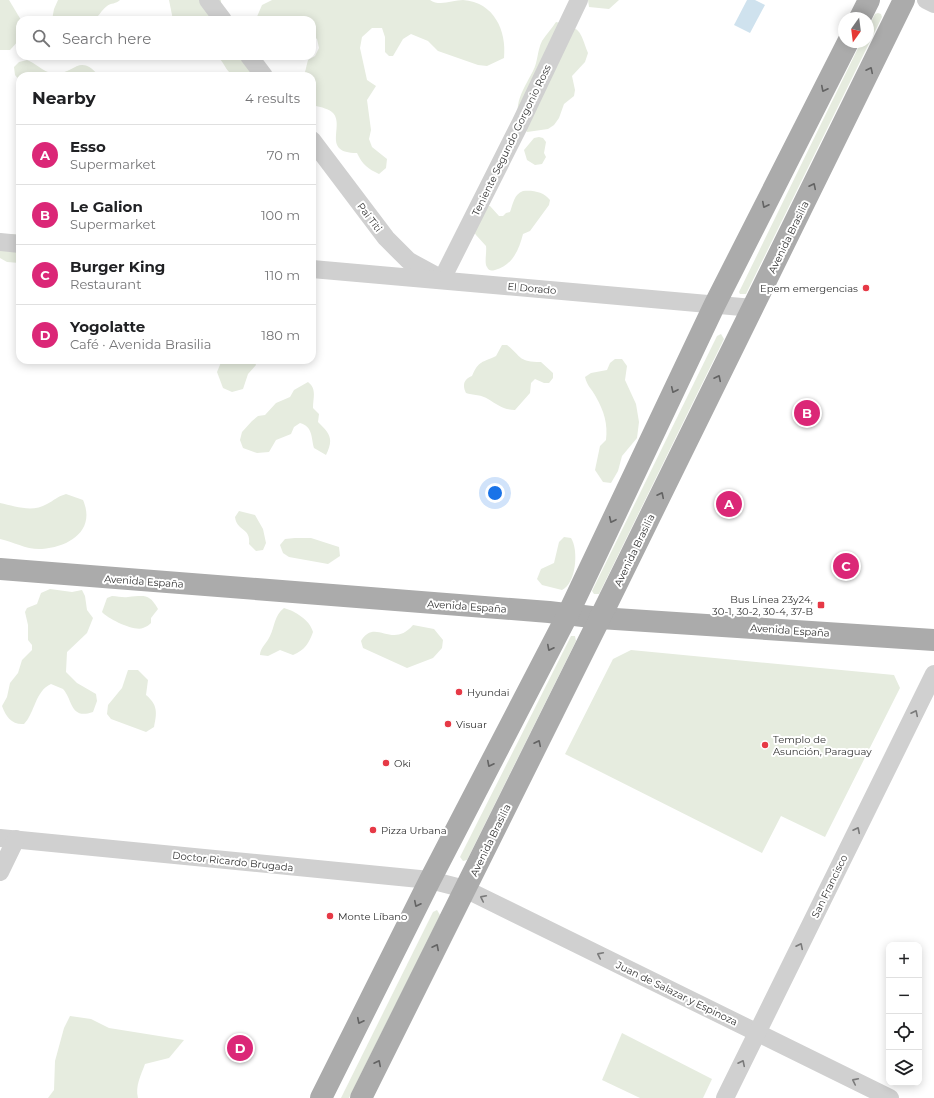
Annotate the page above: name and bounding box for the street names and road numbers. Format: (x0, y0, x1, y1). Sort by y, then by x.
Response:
street label: Teniente Segundo Gorgonio Ross (469, 62, 554, 218)
street label: Avenida Brasilia (765, 199, 812, 276)
street label: Pai Titi (354, 200, 385, 235)
street label: El Dorado (507, 280, 557, 297)
street label: Avenida Brasilia (611, 512, 658, 589)
street label: Avenida España (104, 572, 184, 591)
street label: Avenida España (427, 597, 507, 616)
street label: Avenida España (750, 621, 830, 640)
street label: Avenida Brasilia (467, 802, 514, 879)
street label: Doctor Ricardo Brugada (172, 849, 294, 874)
street label: San Francisco (809, 852, 850, 920)
street label: Juan de Salazar y Espinoza (613, 958, 740, 1029)

